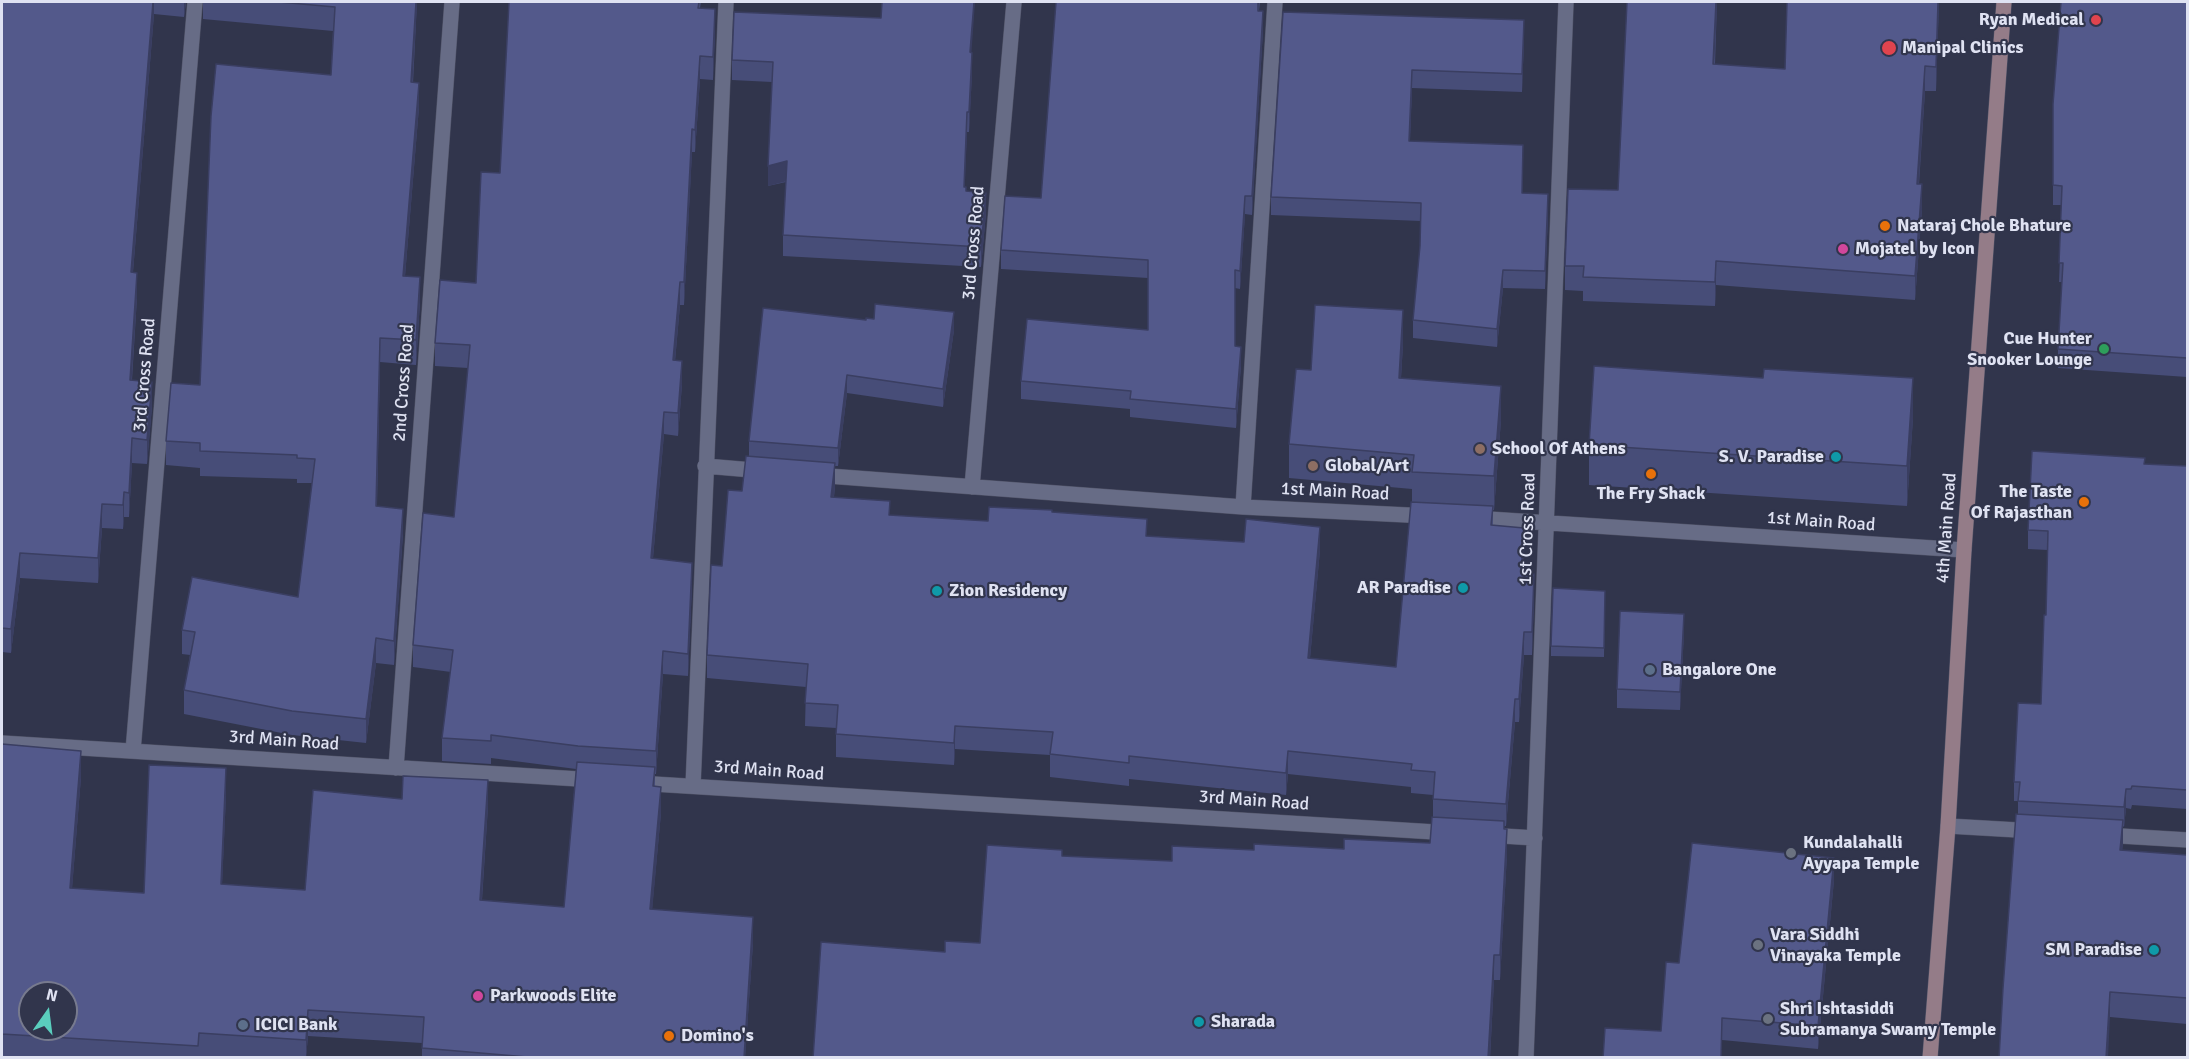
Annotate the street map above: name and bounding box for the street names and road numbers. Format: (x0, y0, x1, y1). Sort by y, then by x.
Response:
street label: 3rd Cross Road (958, 185, 990, 301)
street label: 3rd Cross Road (129, 317, 161, 433)
street label: 2nd Cross Road (389, 323, 419, 443)
street label: 1st Cross Road (1515, 472, 1541, 586)
street label: 4th Main Road (1932, 472, 1962, 584)
street label: 1st Main Road (1280, 478, 1390, 506)
street label: 1st Main Road (1766, 507, 1876, 537)
street label: 3rd Main Road (228, 726, 340, 756)
street label: 3rd Main Road (713, 756, 825, 786)
street label: 3rd Main Road (1198, 786, 1310, 816)

